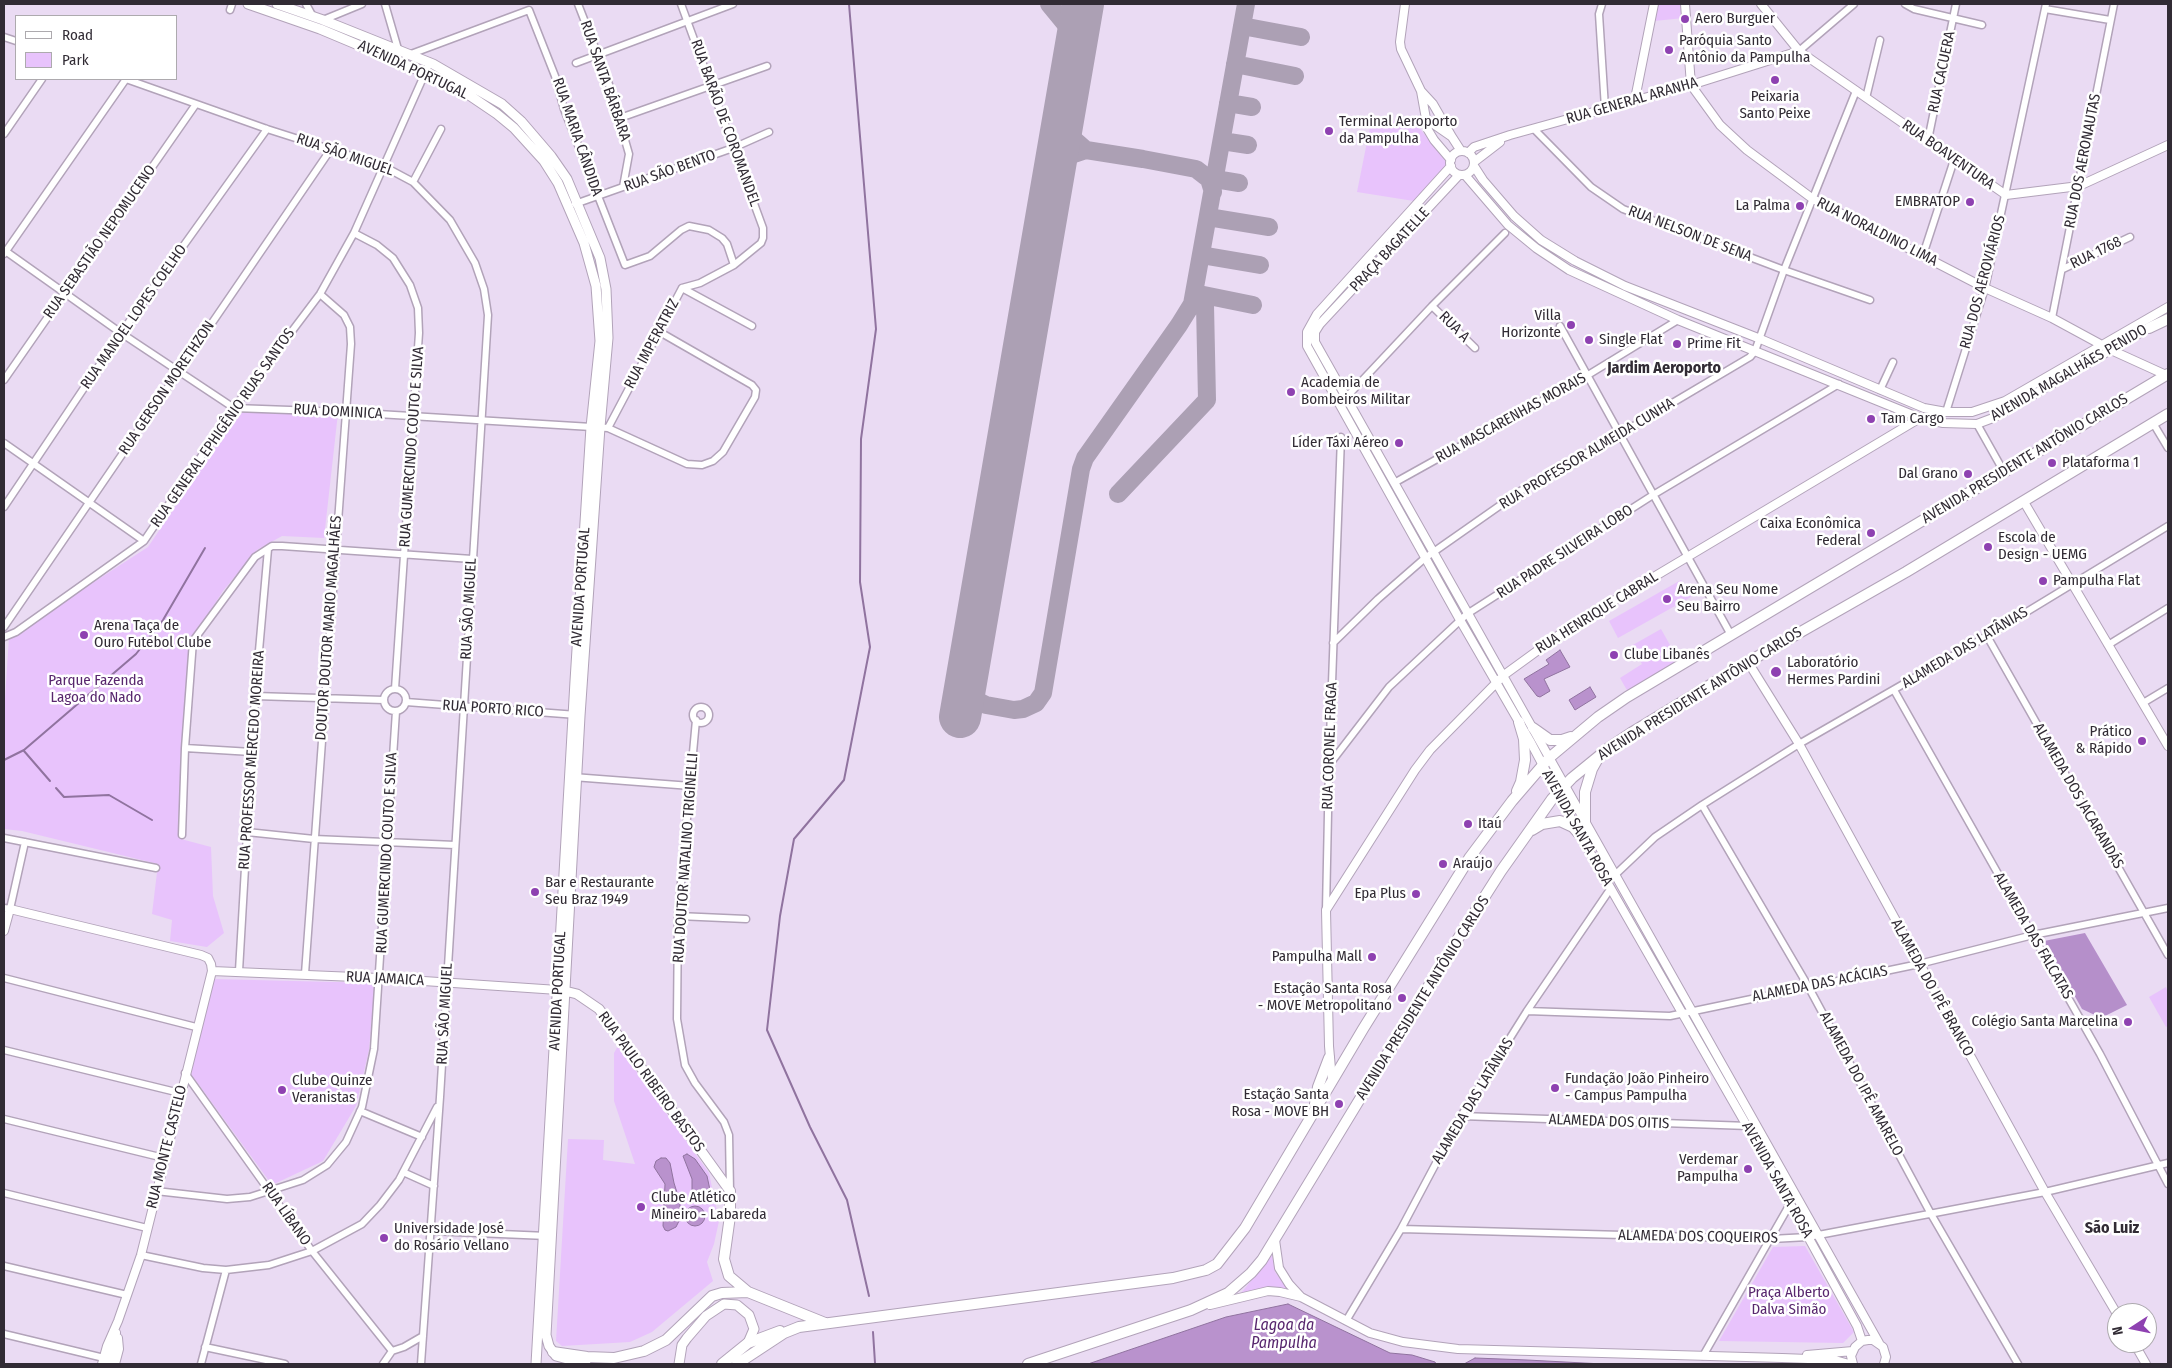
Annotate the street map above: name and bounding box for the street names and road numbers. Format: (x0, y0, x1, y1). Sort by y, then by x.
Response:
street label: RUA SANTA BÁRBARA (576, 18, 634, 144)
street label: RUA CACUERA (1925, 30, 1959, 114)
street label: AVENIDA PORTUGAL (355, 37, 471, 103)
street label: RUA BARÃO DE COROMANDEL (686, 37, 764, 209)
street label: RUA GENERAL ARANHA (1564, 74, 1700, 128)
street label: RUA MARIA CÂNDIDA (548, 75, 606, 199)
street label: RUA DOS AERONAUTAS (2061, 92, 2105, 230)
street label: RUA BOAVENTURA (1898, 116, 1998, 194)
street label: RUA SÃO MIGUEL (294, 130, 396, 180)
street label: RUA SÃO BENTO (622, 146, 718, 196)
street label: RUA SEBASTIÃO NEPOMUCENO (40, 162, 160, 322)
street label: RUA NORALDINO LIMA (1814, 194, 1940, 270)
street label: RUA NELSON DE SENA (1626, 202, 1754, 266)
street label: PRAÇA BAGATELLE (1346, 204, 1434, 296)
street label: RUA DOS AEROVIÁRIOS (1956, 213, 2010, 351)
street label: RUA 1768 (2067, 233, 2125, 273)
street label: RUA MANOEL LOPES COELHO (77, 241, 191, 393)
street label: RUA IMPERATRIZ (621, 296, 683, 392)
street label: RUA A (1435, 308, 1473, 346)
street label: RUA GERSON MORETHZON (115, 318, 219, 458)
street label: AVENIDA MAGALHÃES PENIDO (1988, 321, 2150, 425)
street label: RUA GENERAL EPHIGÊNIO RUAS SANTOS (147, 325, 299, 531)
street label: RUA GUMERCINDO COUTO E SILVA (396, 346, 428, 548)
street label: RUA MASCARENHAS MORAIS (1433, 369, 1589, 467)
street label: AVENIDA PRESIDENTE ANTÔNIO CARLOS (1919, 390, 2131, 528)
street label: RUA PROFESSOR ALMEIDA CUNHA (1496, 394, 1678, 514)
street label: RUA DOMINICA (293, 401, 383, 423)
street label: RUA PADRE SILVEIRA LOBO (1494, 501, 1636, 603)
street label: DOUTOR DOUTOR MARIO MAGALHÃES (312, 515, 346, 741)
street label: AVENIDA PORTUGAL (568, 527, 594, 647)
street label: RUA SÃO MIGUEL (457, 558, 481, 660)
street label: RUA HENRIQUE CABRAL (1533, 568, 1661, 658)
street label: ALAMEDA DAS LATÂNIAS (1899, 603, 2031, 693)
street label: AVENIDA PRESIDENTE ANTÔNIO CARLOS (1595, 623, 1805, 765)
street label: RUA PROFESSOR MERCEDO MOREIRA (235, 650, 269, 870)
street label: RUA CORONEL FRAGA (1319, 682, 1341, 810)
street label: RUA PORTO RICO (442, 696, 544, 722)
street label: ALAMEDA DOS JACARANDÁS (2029, 720, 2127, 872)
street label: RUA GUMERCINDO COUTO E SILVA (373, 752, 401, 954)
street label: RUA DOUTOR NATALINO TRIGINELLI (670, 752, 702, 964)
street label: AVENIDA SANTA ROSA (1538, 767, 1616, 889)
street label: ALAMEDA DAS FALCATAS (1989, 869, 2077, 1003)
street label: AVENIDA PRESIDENTE ANTÔNIO CARLOS (1352, 893, 1494, 1103)
street label: ALAMEDA DO IPÊ BRANCO (1887, 916, 1977, 1060)
street label: AVENIDA PORTUGAL (546, 931, 570, 1051)
street label: ALAMEDA DAS ACÁCIAS (1751, 962, 1889, 1006)
street label: RUA SÃO MIGUEL (433, 963, 457, 1065)
street label: RUA JAMAICA (346, 968, 424, 990)
street label: RUA PAULO RIBEIRO BASTOS (594, 1008, 708, 1156)
street label: ALAMEDA DO IPÊ AMARELO (1815, 1009, 1907, 1159)
street label: ALAMEDA DAS LATÂNIAS (1428, 1035, 1518, 1167)
street label: RUA MONTE CASTELO (143, 1083, 191, 1211)
street label: ALAMEDA DOS OITIS (1548, 1111, 1670, 1133)
street label: AVENIDA SANTA ROSA (1738, 1119, 1816, 1241)
street label: RUA LÍBANO (258, 1179, 314, 1249)
street label: ALAMEDA DOS COQUEIROS (1618, 1227, 1778, 1247)

